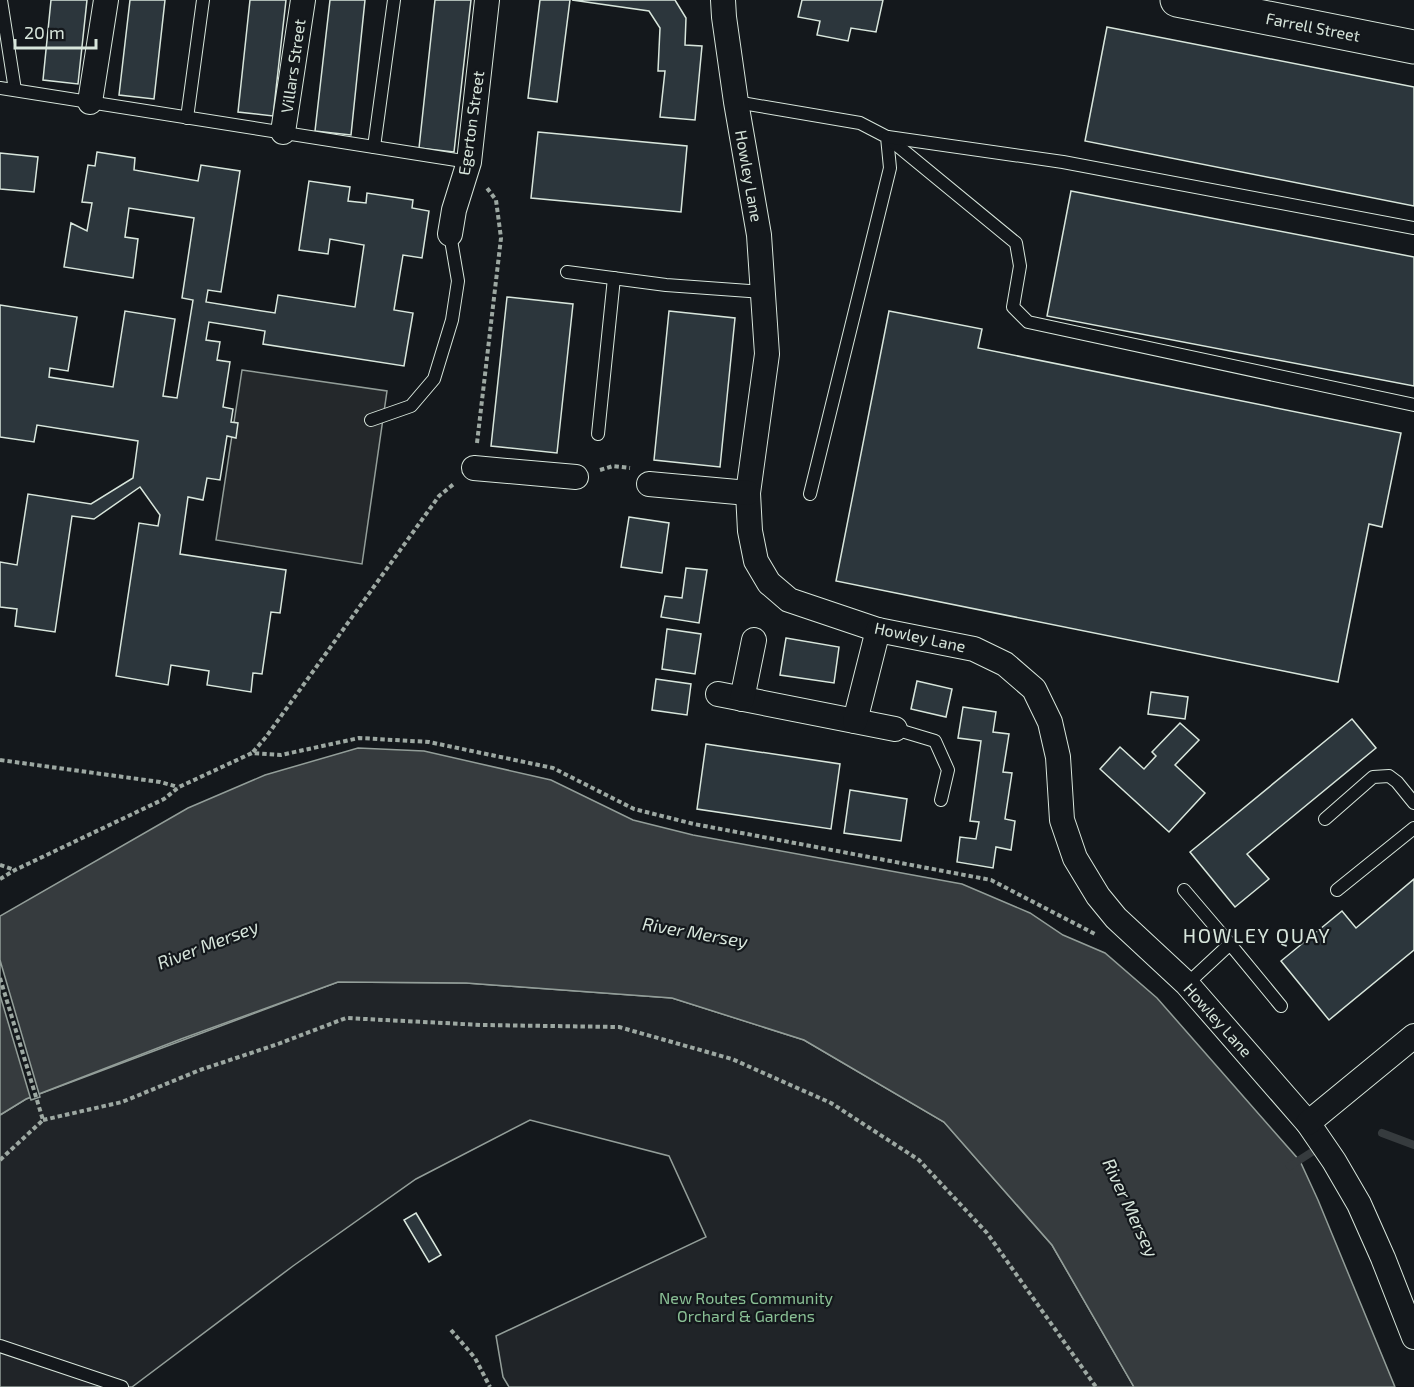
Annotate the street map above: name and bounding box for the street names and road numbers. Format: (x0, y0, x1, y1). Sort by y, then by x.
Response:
street label: Farrell Street (1264, 8, 1362, 45)
street label: Villars Street (277, 18, 308, 114)
street label: Egerton Street (454, 69, 487, 176)
street label: Howley Lane (732, 129, 767, 223)
street label: Howley Lane (873, 618, 967, 655)
street label: Howley Lane (1180, 979, 1256, 1061)

